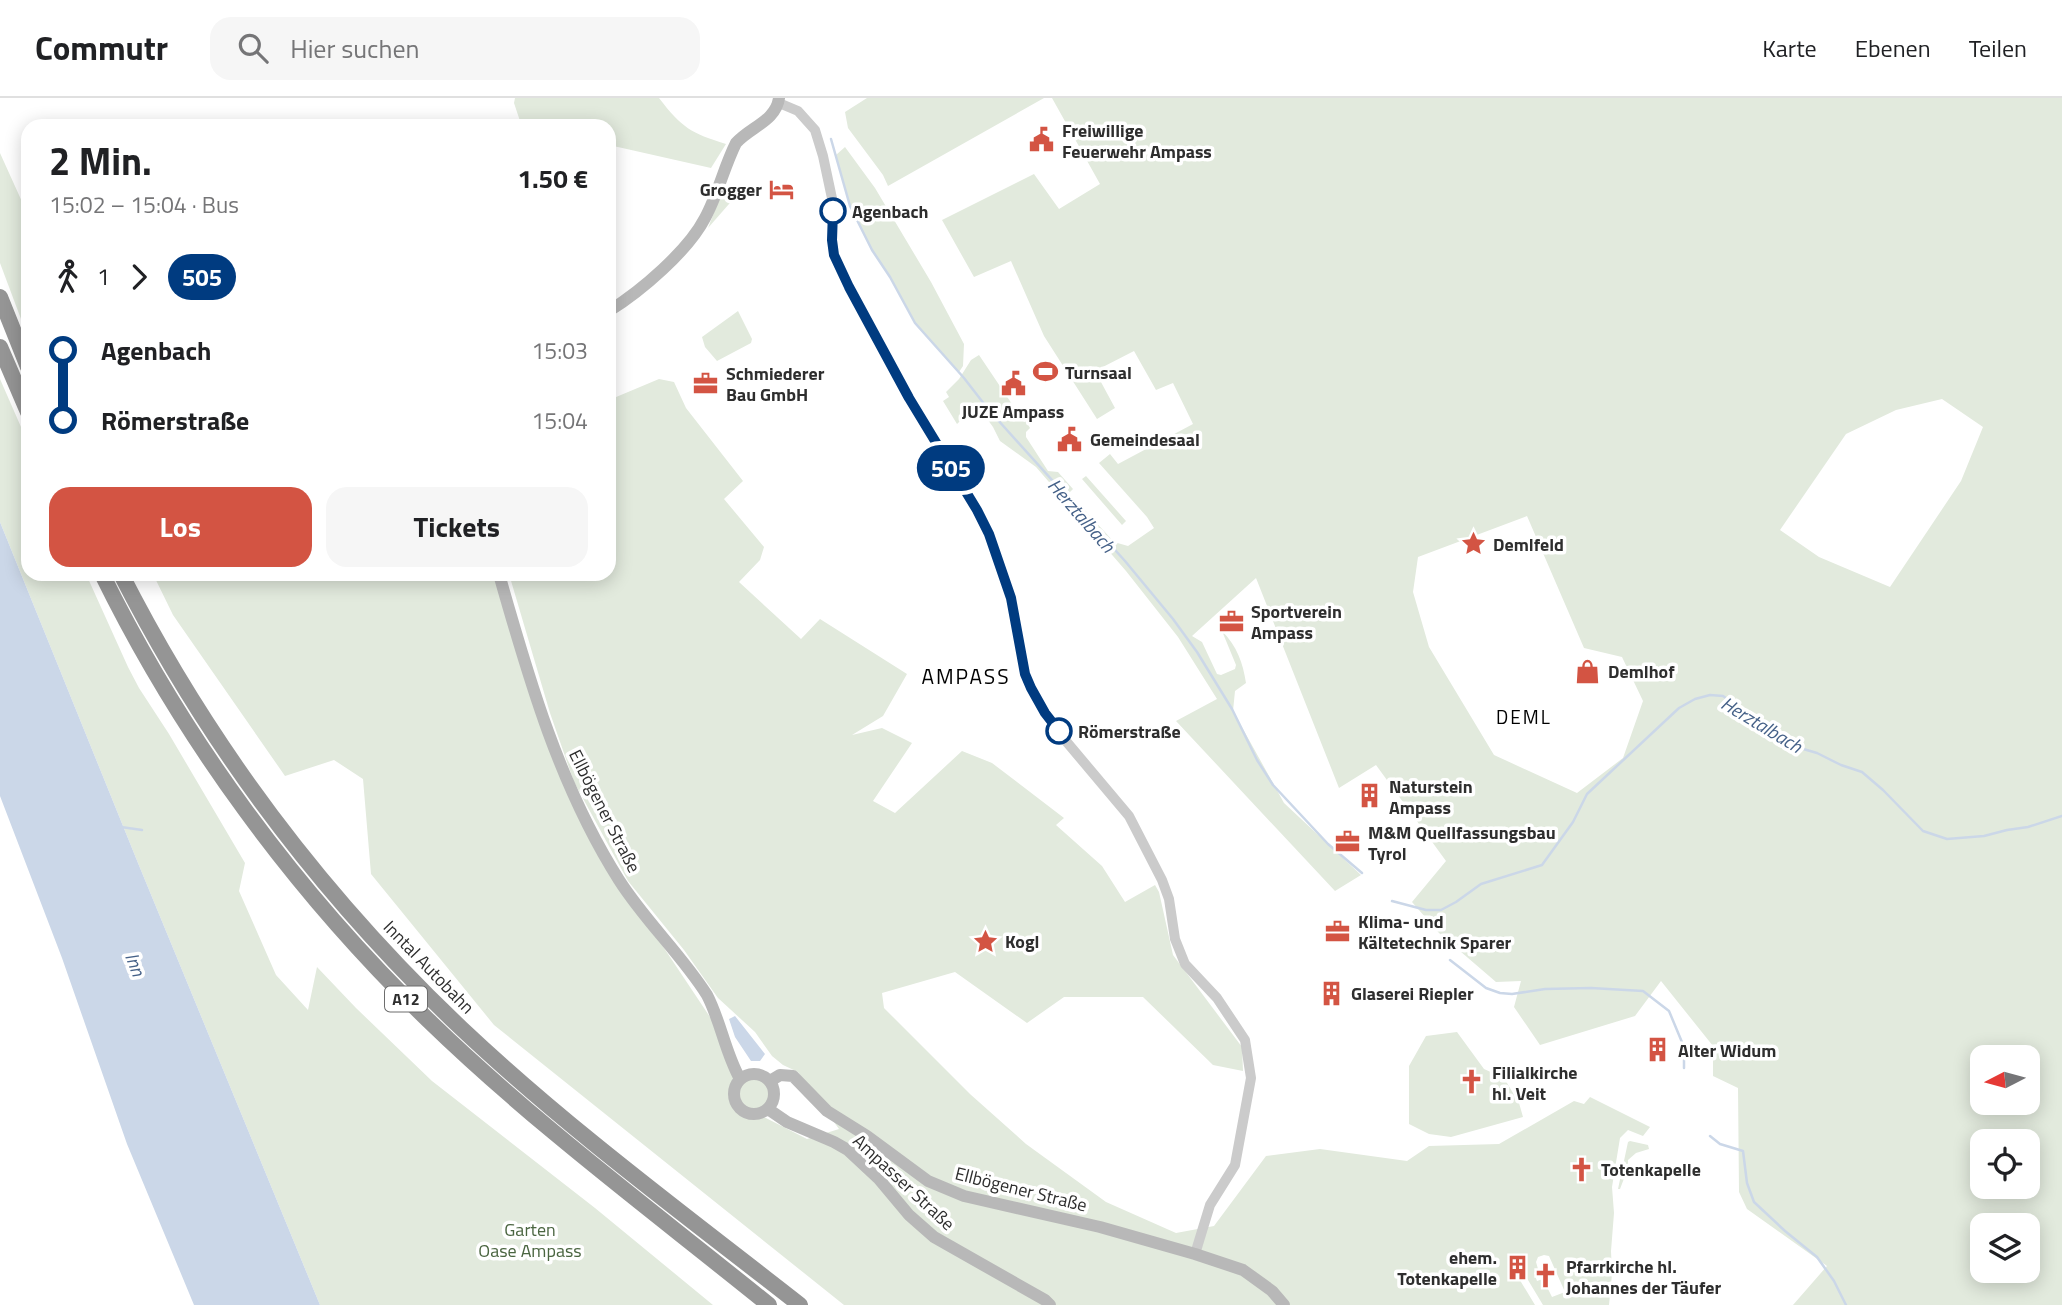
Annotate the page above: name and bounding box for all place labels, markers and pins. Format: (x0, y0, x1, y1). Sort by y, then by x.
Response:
place label: Freiwillige Feuerwehr Ampass (1062, 117, 1212, 165)
public building icon: Freiwillige Feuerwehr Ampass (1028, 126, 1056, 154)
hotel icon: Grogger (768, 175, 796, 203)
place label: Grogger (700, 176, 762, 203)
marker: Agenbach (820, 198, 846, 224)
place label: Agenbach (852, 198, 928, 225)
sports icon: Turnsaal (1031, 358, 1059, 386)
place label: Turnsaal (1065, 359, 1132, 386)
place label: Schmiederer Bau GmbH (726, 360, 825, 408)
office icon: Schmiederer Bau GmbH (692, 369, 720, 397)
public building icon: JUZE Ampass (999, 370, 1027, 398)
place label: JUZE Ampass (962, 398, 1064, 425)
public building icon: Gemeindesaal (1056, 425, 1084, 453)
place label: Gemeindesaal (1090, 426, 1200, 453)
place icon: Demlfeld (1459, 530, 1487, 558)
place label: Demlfeld (1493, 531, 1564, 558)
place label: Sportverein Ampass (1251, 598, 1342, 646)
office icon: Sportverein Ampass (1217, 607, 1245, 635)
shop icon: Demlhof (1574, 657, 1602, 685)
place label: Demlhof (1608, 658, 1675, 685)
marker: Römerstraße (1046, 718, 1072, 744)
place label: Römerstraße (1078, 718, 1181, 745)
place label: Naturstein Ampass (1389, 773, 1473, 821)
building icon: Naturstein Ampass (1355, 782, 1383, 810)
place label: M&M Quellfassungsbau Tyrol (1368, 819, 1556, 867)
office icon: M&M Quellfassungsbau Tyrol (1334, 828, 1362, 856)
place label: Klima- und Kältetechnik Sparer (1358, 908, 1512, 956)
office icon: Klima- und Kältetechnik Sparer (1324, 917, 1352, 945)
place icon: Kogl (971, 927, 999, 955)
place label: Kogl (1005, 928, 1039, 955)
building icon: Glaserei Riepler (1317, 979, 1345, 1007)
place label: Glaserei Riepler (1351, 980, 1474, 1007)
building icon: Alter Widum (1644, 1036, 1672, 1064)
place label: Alter Widum (1678, 1037, 1776, 1064)
place label: Filialkirche hl. Veit (1492, 1059, 1578, 1107)
church icon: Filialkirche hl. Veit (1458, 1068, 1486, 1096)
church icon: Totenkapelle (1567, 1155, 1595, 1183)
place label: Totenkapelle (1601, 1156, 1701, 1183)
place label: ehem. Totenkapelle (1397, 1244, 1497, 1292)
building icon: ehem. Totenkapelle (1503, 1253, 1531, 1281)
place label: Pfarrkirche hl. Johannes der Täufer (1566, 1253, 1722, 1301)
church icon: Pfarrkirche hl. Johannes der Täufer (1532, 1262, 1560, 1290)

